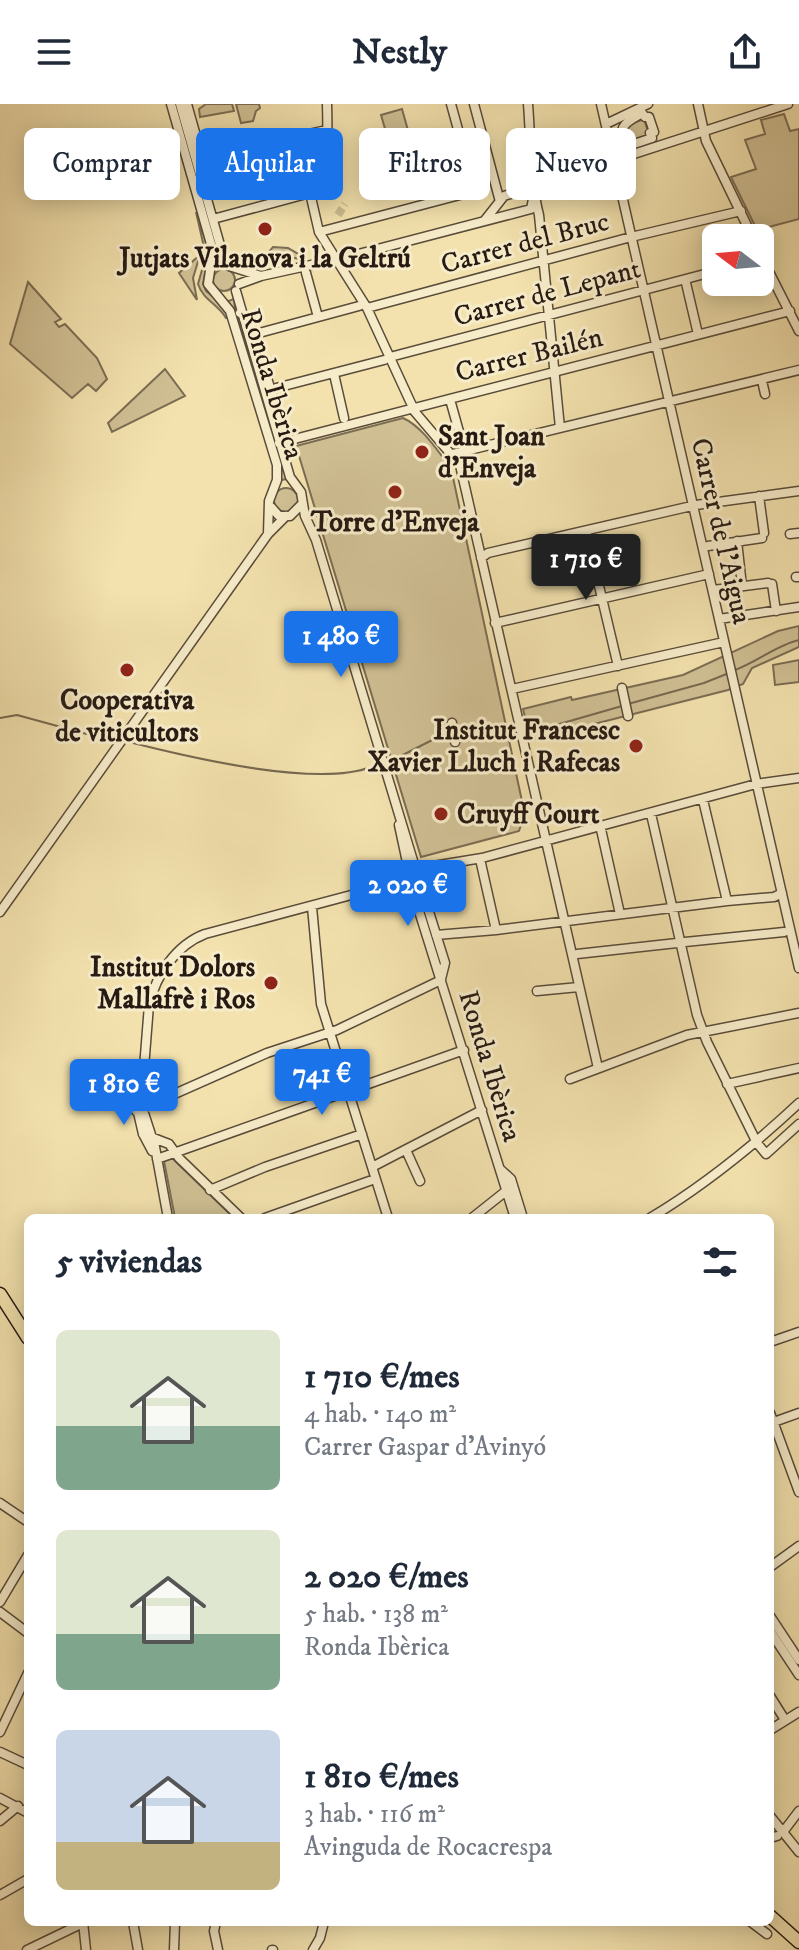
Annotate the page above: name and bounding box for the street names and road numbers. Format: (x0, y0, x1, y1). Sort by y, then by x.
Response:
street label: Carrer del Bruc (437, 204, 613, 282)
street label: Carrer de Lepant (450, 251, 644, 335)
street label: Ronda Ibèrica (232, 304, 312, 464)
street label: Carrer Bailén (452, 320, 607, 390)
street label: Carrer de l'Aigua (683, 435, 759, 627)
street label: Ronda Ibèrica (450, 986, 530, 1146)

